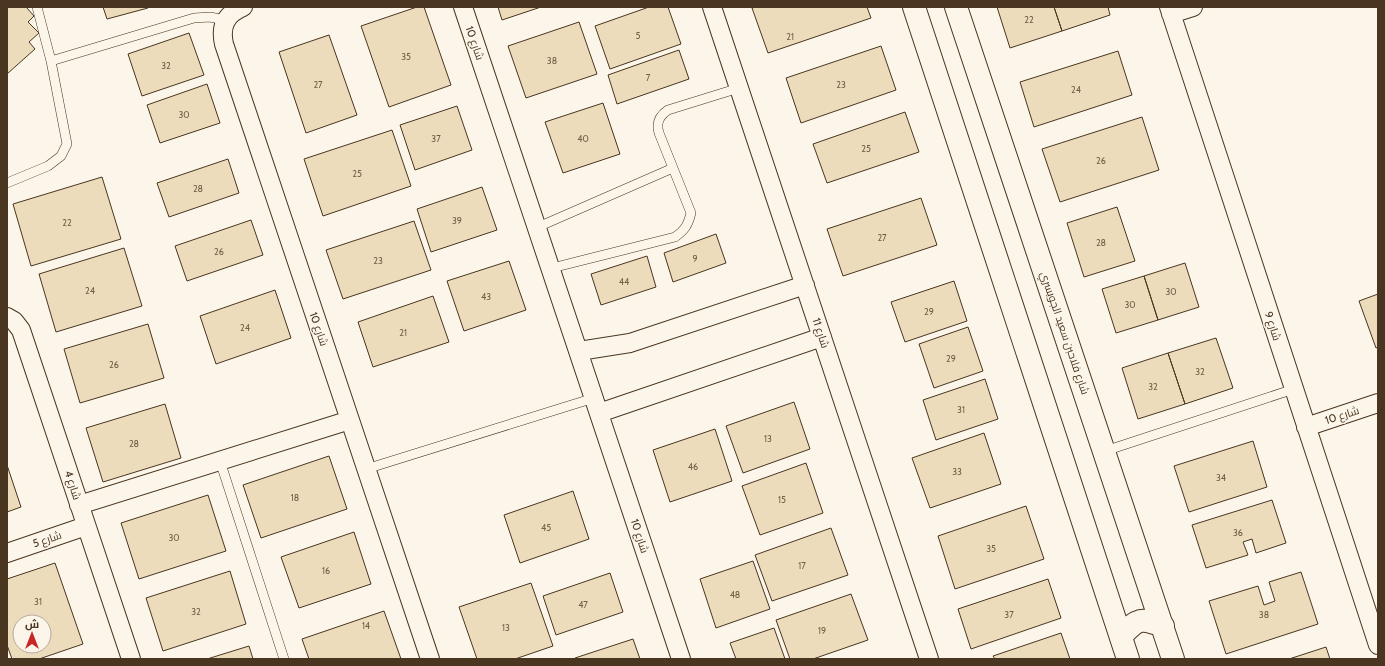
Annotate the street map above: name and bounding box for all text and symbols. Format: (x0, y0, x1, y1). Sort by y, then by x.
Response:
house number: 22 (1024, 14, 1034, 25)
street label: شارع 10 (462, 24, 487, 62)
house number: 5 (636, 30, 641, 41)
house number: 21 (786, 31, 794, 42)
house number: 35 (401, 51, 411, 62)
house number: 38 (547, 55, 557, 66)
house number: 32 (161, 60, 171, 71)
house number: 7 (646, 72, 651, 83)
house number: 27 (313, 79, 323, 90)
house number: 23 (836, 79, 846, 90)
house number: 24 (1071, 84, 1081, 95)
house number: 30 (178, 109, 190, 120)
house number: 37 (431, 133, 441, 144)
house number: 40 (577, 133, 589, 144)
house number: 25 (861, 143, 871, 154)
house number: 26 (1096, 155, 1106, 166)
house number: 25 (352, 168, 362, 179)
house number: 28 (193, 183, 203, 194)
house number: 39 (452, 215, 462, 226)
house number: 22 (62, 217, 72, 228)
house number: 27 (877, 232, 887, 243)
house number: 28 (1096, 237, 1106, 248)
house number: 26 (214, 246, 224, 257)
house number: 9 (692, 253, 698, 264)
house number: 23 (373, 255, 383, 266)
street label: شارع فلاحبن سعيد الجويسري (1035, 270, 1093, 397)
house number: 44 (619, 276, 629, 287)
house number: 24 (85, 285, 95, 296)
house number: 30 (1165, 286, 1177, 297)
house number: 43 (481, 291, 491, 302)
house number: 30 (1124, 299, 1136, 310)
house number: 29 (924, 306, 934, 317)
street label: شارع 10 (306, 310, 331, 348)
street label: شارع 9 (1261, 310, 1284, 343)
street label: شارع 11 (809, 316, 832, 350)
house number: 24 (240, 322, 250, 333)
house number: 21 (399, 327, 407, 338)
house number: 29 (946, 353, 956, 364)
house number: 26 (109, 359, 119, 370)
house number: 32 (1195, 366, 1205, 377)
house number: 32 (1148, 381, 1158, 392)
street label: شارع 10 (1323, 403, 1361, 428)
house number: 31 (957, 404, 965, 415)
house number: 13 (764, 433, 772, 444)
house number: 28 (129, 438, 139, 449)
house number: 46 (688, 461, 698, 472)
house number: 33 (952, 466, 962, 477)
street label: شارع 4 (61, 468, 84, 502)
house number: 34 (1216, 472, 1226, 483)
house number: 18 (291, 492, 299, 503)
house number: 15 (778, 494, 786, 505)
street label: شارع 10 (627, 517, 652, 555)
house number: 45 (541, 522, 551, 533)
house number: 36 (1233, 527, 1243, 538)
street label: شارع 5 (31, 528, 64, 551)
house number: 30 (168, 532, 180, 543)
house number: 35 (986, 543, 996, 554)
house number: 17 (798, 560, 806, 571)
house number: 16 (322, 565, 330, 576)
house number: 48 (730, 589, 740, 600)
house number: 31 (34, 596, 42, 607)
house number: 47 (578, 599, 588, 610)
house number: 32 (191, 606, 201, 617)
house number: 37 (1004, 609, 1014, 620)
house number: 38 (1259, 609, 1269, 620)
north arrow (12, 614, 52, 654)
text: ش (25, 617, 39, 631)
house number: 14 (362, 620, 370, 631)
house number: 13 (502, 622, 510, 633)
house number: 19 (818, 625, 826, 636)

